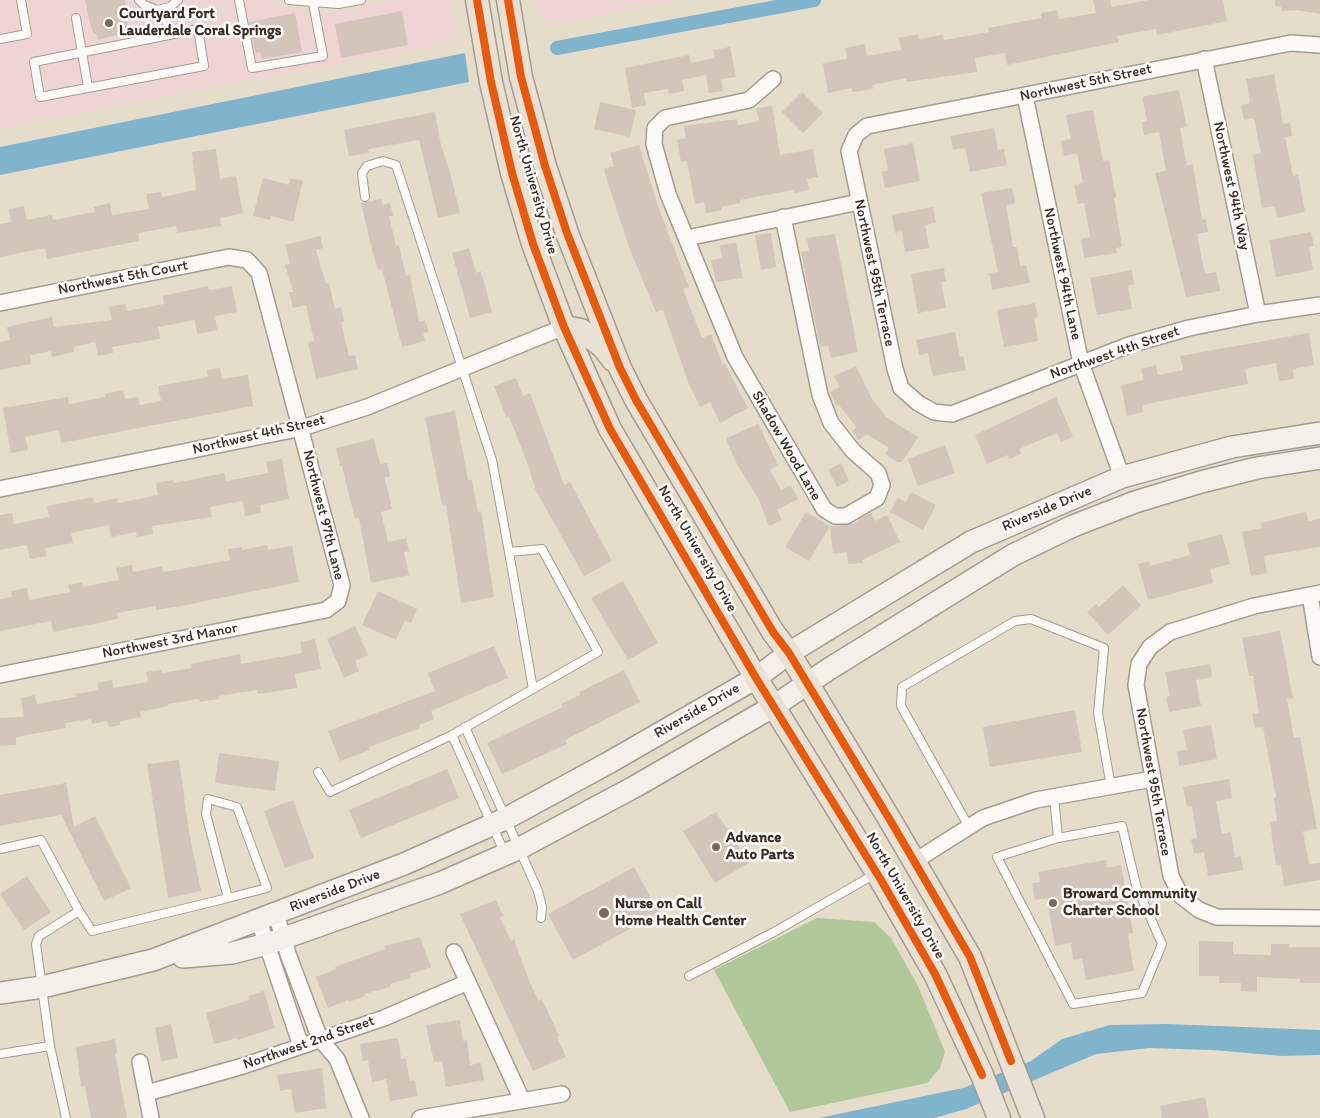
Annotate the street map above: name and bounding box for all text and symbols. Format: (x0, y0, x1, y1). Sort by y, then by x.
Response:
place label: Courtyard Fort Lauderdale Coral Springs (119, 5, 281, 40)
marker: Courtyard Fort Lauderdale Coral Springs (103, 17, 115, 29)
street label: Northwest 5th Street (1018, 60, 1154, 106)
street label: North University Drive (505, 114, 561, 256)
street label: Northwest 94th Way (1209, 120, 1253, 252)
street label: Northwest 95th Terrace (850, 198, 898, 348)
street label: Northwest 94th Lane (1039, 206, 1085, 342)
street label: Northwest 5th Court (56, 257, 190, 299)
street label: Northwest 4th Street (1048, 322, 1182, 384)
street label: Shadow Wood Lane (747, 388, 825, 504)
street label: Northwest 4th Street (191, 411, 327, 459)
street label: Northwest 97th Lane (298, 448, 348, 582)
street label: North University Drive (653, 482, 741, 616)
street label: Riverside Drive (999, 482, 1095, 536)
street label: Northwest 3rd Manor (101, 619, 239, 663)
street label: Riverside Drive (651, 679, 743, 743)
street label: Northwest 95th Terrace (1131, 707, 1175, 857)
place label: Advance Auto Parts (726, 829, 795, 864)
street label: North University Drive (861, 829, 949, 963)
marker: Advance Auto Parts (710, 841, 722, 853)
street label: Riverside Drive (287, 865, 383, 917)
place label: Broward Community Charter School (1063, 885, 1197, 920)
place label: Nurse on Call Home Health Center (615, 895, 746, 930)
marker: Broward Community Charter School (1047, 897, 1059, 909)
marker: Nurse on Call Home Health Center (597, 906, 611, 920)
street label: Northwest 2nd Street (241, 1012, 377, 1074)

